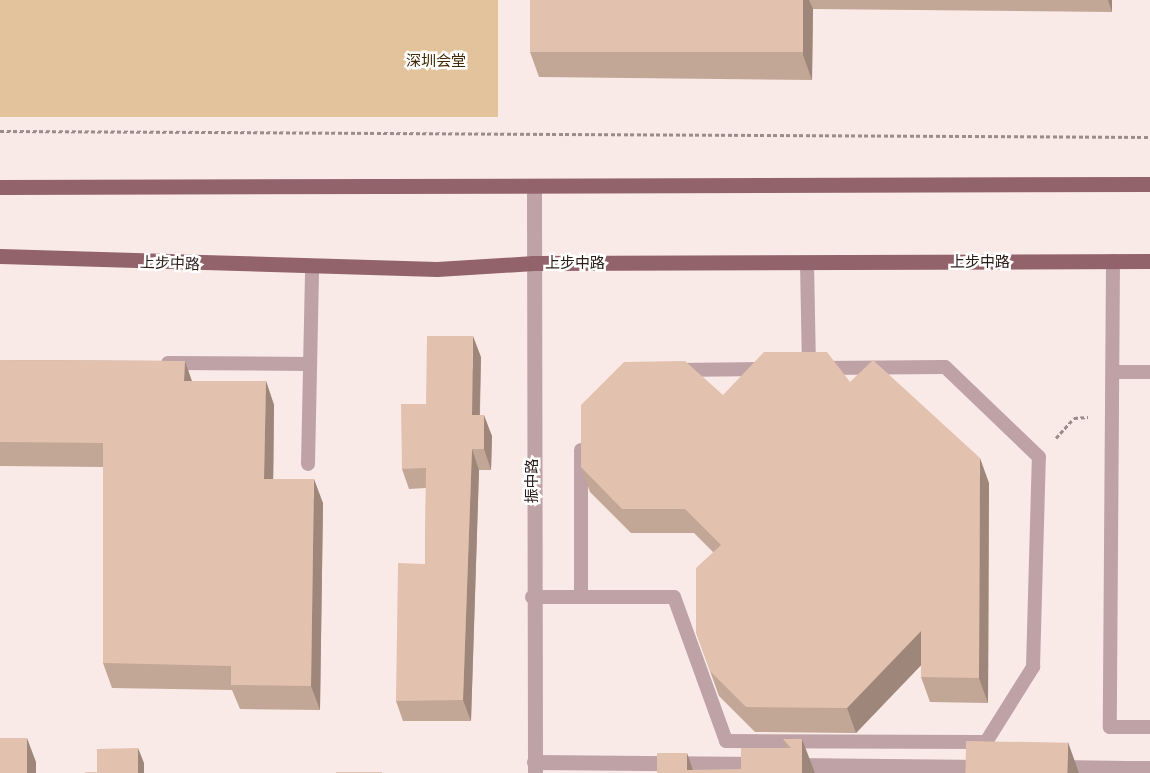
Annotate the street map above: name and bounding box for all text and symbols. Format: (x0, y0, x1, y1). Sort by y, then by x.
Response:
park label: 深圳会堂 (406, 52, 466, 70)
street label: 上步中路 (140, 253, 200, 273)
street label: 上步中路 (950, 253, 1010, 271)
street label: 上步中路 (545, 254, 605, 272)
street label: 振中路 (523, 459, 541, 503)

